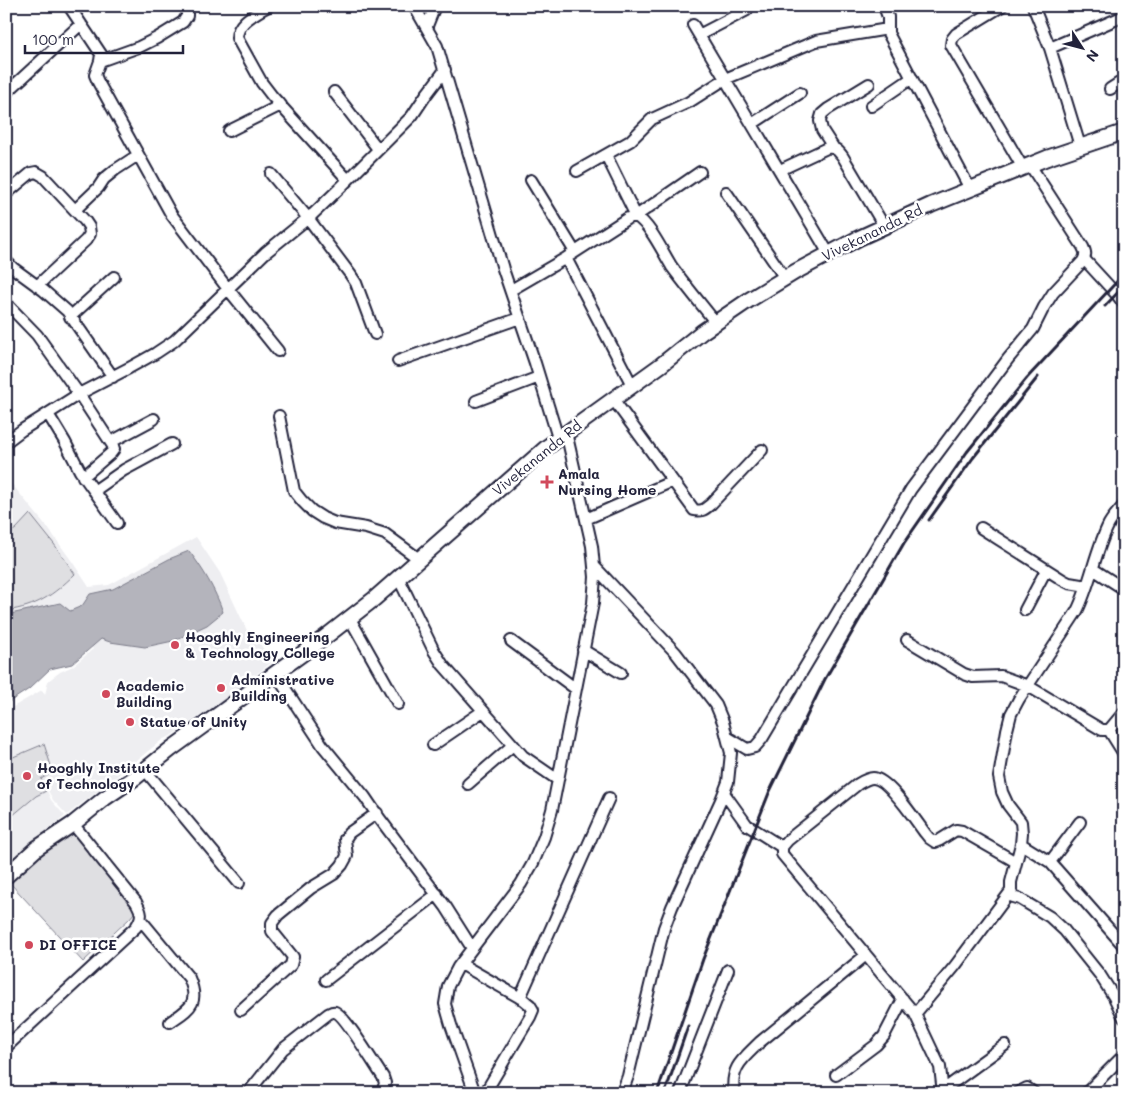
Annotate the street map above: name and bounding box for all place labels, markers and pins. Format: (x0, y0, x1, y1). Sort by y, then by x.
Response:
place label: Amala Nursing Home (558, 464, 656, 499)
marker: Amala Nursing Home (540, 475, 554, 489)
place label: Hooghly Engineering & Technology College (185, 627, 335, 662)
marker: Hooghly Engineering & Technology College (169, 639, 181, 651)
place label: Administrative Building (231, 670, 334, 705)
place label: Academic Building (116, 676, 184, 711)
marker: Administrative Building (215, 682, 227, 694)
marker: Academic Building (100, 688, 112, 700)
place label: Statue of Unity (140, 712, 248, 731)
marker: Statue of Unity (124, 716, 136, 728)
place label: Hooghly Institute of Technology (37, 758, 160, 793)
marker: Hooghly Institute of Technology (21, 770, 33, 782)
place label: DI OFFICE (39, 935, 117, 954)
marker: DI OFFICE (23, 939, 35, 951)

